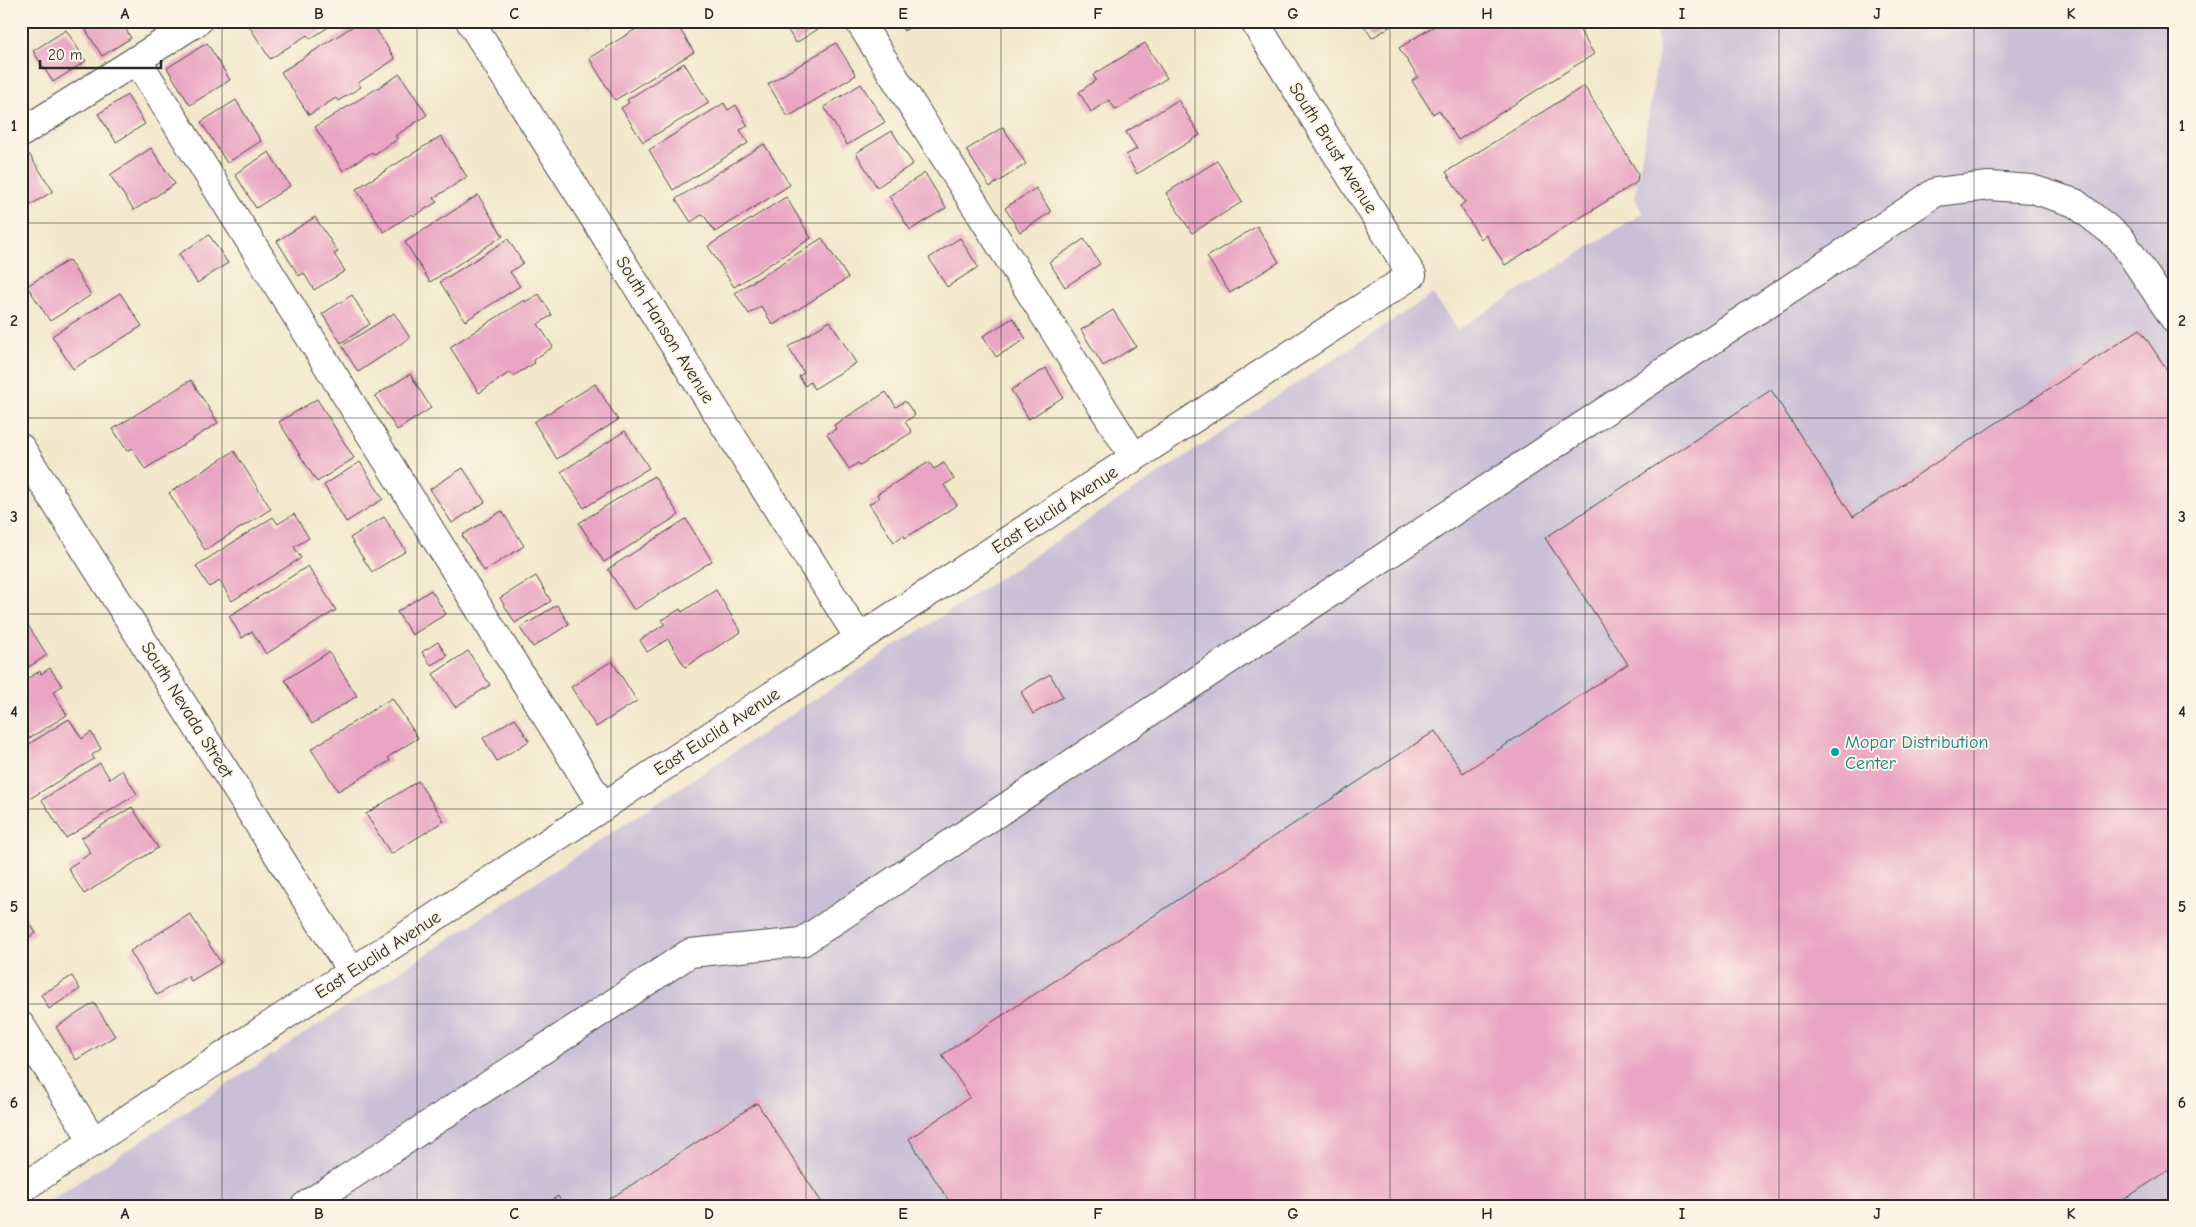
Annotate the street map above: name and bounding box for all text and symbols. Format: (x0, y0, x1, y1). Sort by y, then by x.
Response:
text: A (121, 5, 130, 23)
text: B (314, 5, 324, 23)
text: C (509, 5, 519, 23)
text: D (704, 5, 714, 23)
text: E (898, 5, 908, 23)
text: F (1093, 5, 1103, 23)
text: G (1287, 5, 1299, 23)
text: H (1481, 5, 1493, 23)
text: I (1679, 5, 1685, 23)
text: J (1873, 5, 1881, 23)
text: K (2066, 5, 2076, 23)
scale bar (40, 38, 161, 70)
text: 20 m (48, 46, 82, 64)
street label: South Brust Avenue (1284, 79, 1382, 217)
text: 1 (11, 117, 17, 135)
text: 1 (2179, 117, 2185, 135)
street label: South Hanson Avenue (611, 253, 719, 407)
text: 2 (10, 312, 18, 330)
text: 2 (2178, 312, 2186, 330)
street label: East Euclid Avenue (988, 461, 1122, 559)
text: 3 (10, 508, 18, 526)
text: 3 (2178, 508, 2186, 526)
street label: South Nevada Street (137, 638, 238, 783)
street label: East Euclid Avenue (650, 683, 784, 781)
text: 4 (10, 703, 18, 721)
text: 4 (2178, 703, 2186, 721)
place label: Mopar Distribution Center (1845, 732, 1988, 774)
marker: Mopar Distribution Center (1829, 746, 1841, 758)
text: 5 (10, 898, 18, 916)
text: 5 (2178, 898, 2186, 916)
street label: East Euclid Avenue (311, 906, 445, 1004)
text: 6 (10, 1094, 18, 1112)
text: 6 (2178, 1094, 2186, 1112)
text: A (121, 1205, 130, 1223)
text: B (314, 1205, 324, 1223)
text: C (509, 1205, 519, 1223)
text: D (704, 1205, 714, 1223)
text: E (898, 1205, 908, 1223)
text: F (1093, 1205, 1103, 1223)
text: G (1287, 1205, 1299, 1223)
text: H (1481, 1205, 1493, 1223)
text: I (1679, 1205, 1685, 1223)
text: J (1873, 1205, 1881, 1223)
text: K (2066, 1205, 2076, 1223)

